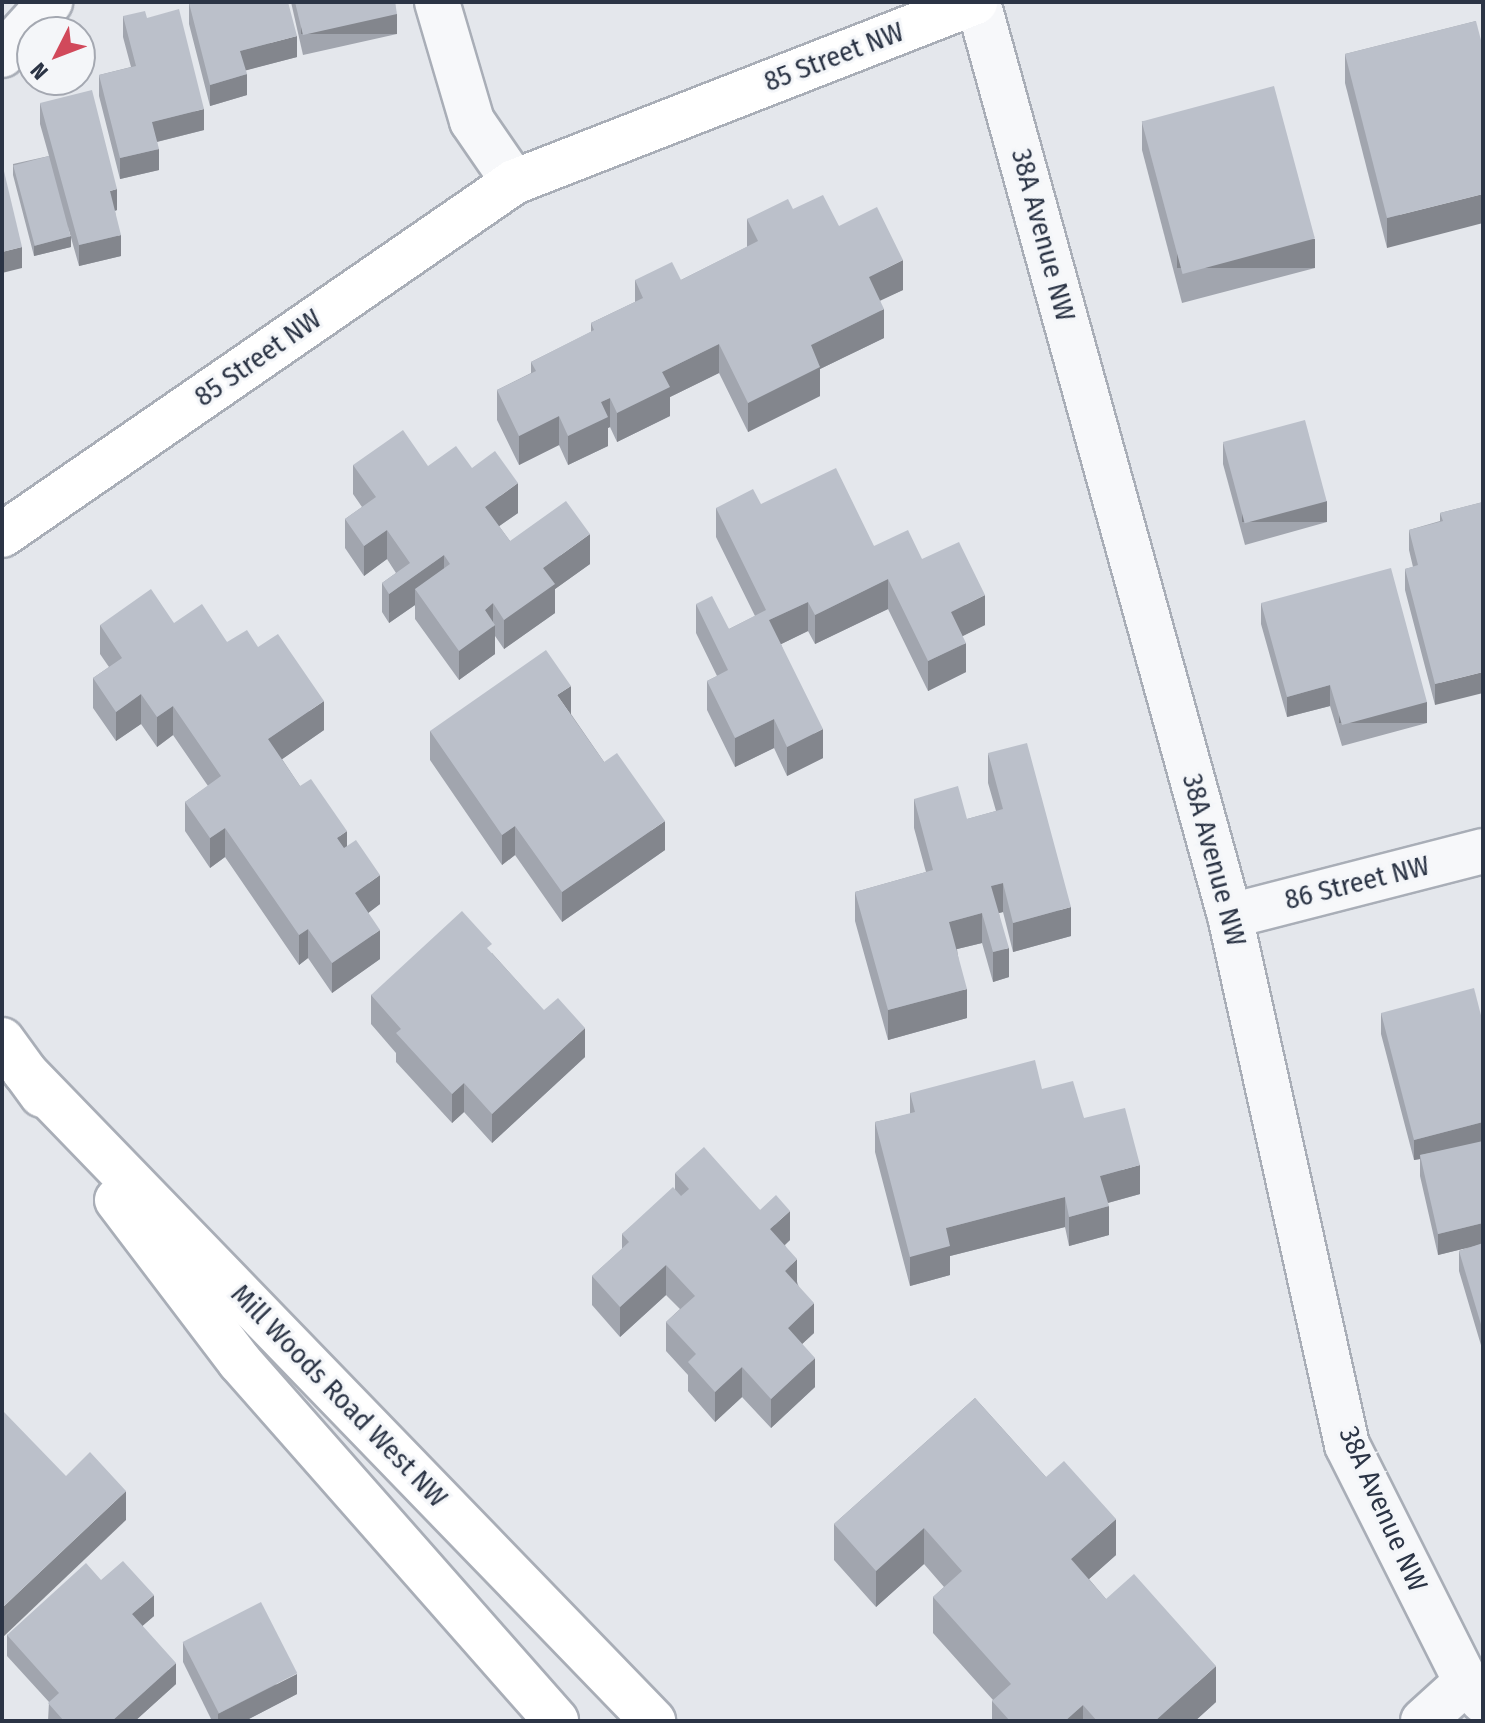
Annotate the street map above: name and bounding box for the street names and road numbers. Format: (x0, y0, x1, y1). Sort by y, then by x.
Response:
street label: 85 Street NW (759, 15, 909, 99)
street label: 38A Avenue NW (1004, 145, 1082, 325)
street label: 85 Street NW (188, 302, 328, 414)
street label: 38A Avenue NW (1175, 770, 1253, 950)
street label: 86 Street NW (1281, 849, 1433, 917)
street label: Mill Woods Road West NW (224, 1278, 454, 1514)
street label: 38A Avenue NW (1332, 1421, 1434, 1597)

